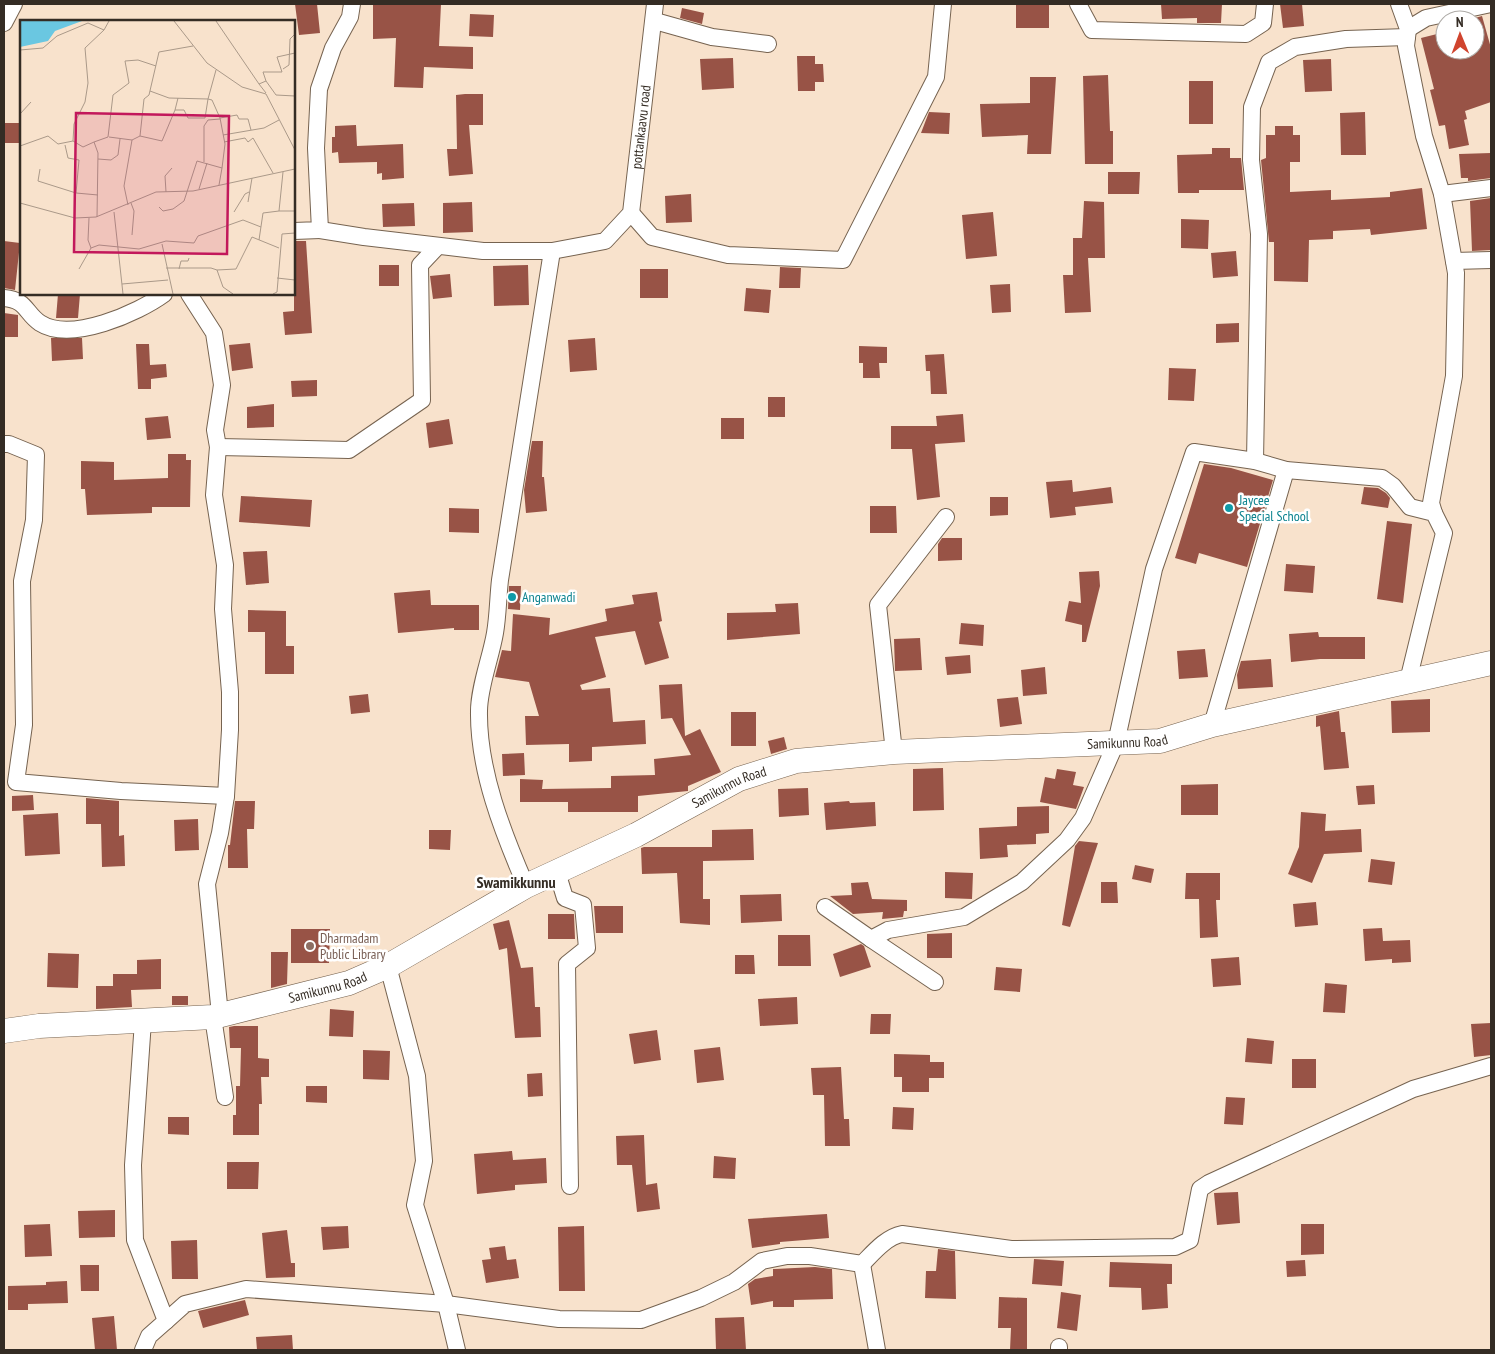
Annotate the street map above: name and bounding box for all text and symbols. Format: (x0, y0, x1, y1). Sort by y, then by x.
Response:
north arrow (1435, 10, 1485, 60)
text: N (1456, 13, 1464, 31)
inset map (20, 20, 295, 295)
street label: pottankaavu road (627, 84, 655, 170)
place label: Jaycee Special School (1238, 491, 1310, 525)
marker: Jaycee Special School (1223, 502, 1235, 514)
place label: Anganwadi (522, 588, 576, 606)
marker: Anganwadi (506, 591, 518, 603)
street label: Samikunnu Road (1087, 730, 1170, 753)
street label: Samikunnu Road (688, 762, 768, 812)
district label: Swamikkunnu (476, 872, 556, 892)
place label: Dharmadam Public Library (320, 929, 386, 963)
marker: Dharmadam Public Library (304, 940, 316, 952)
street label: Samikunnu Road (287, 967, 370, 1007)

